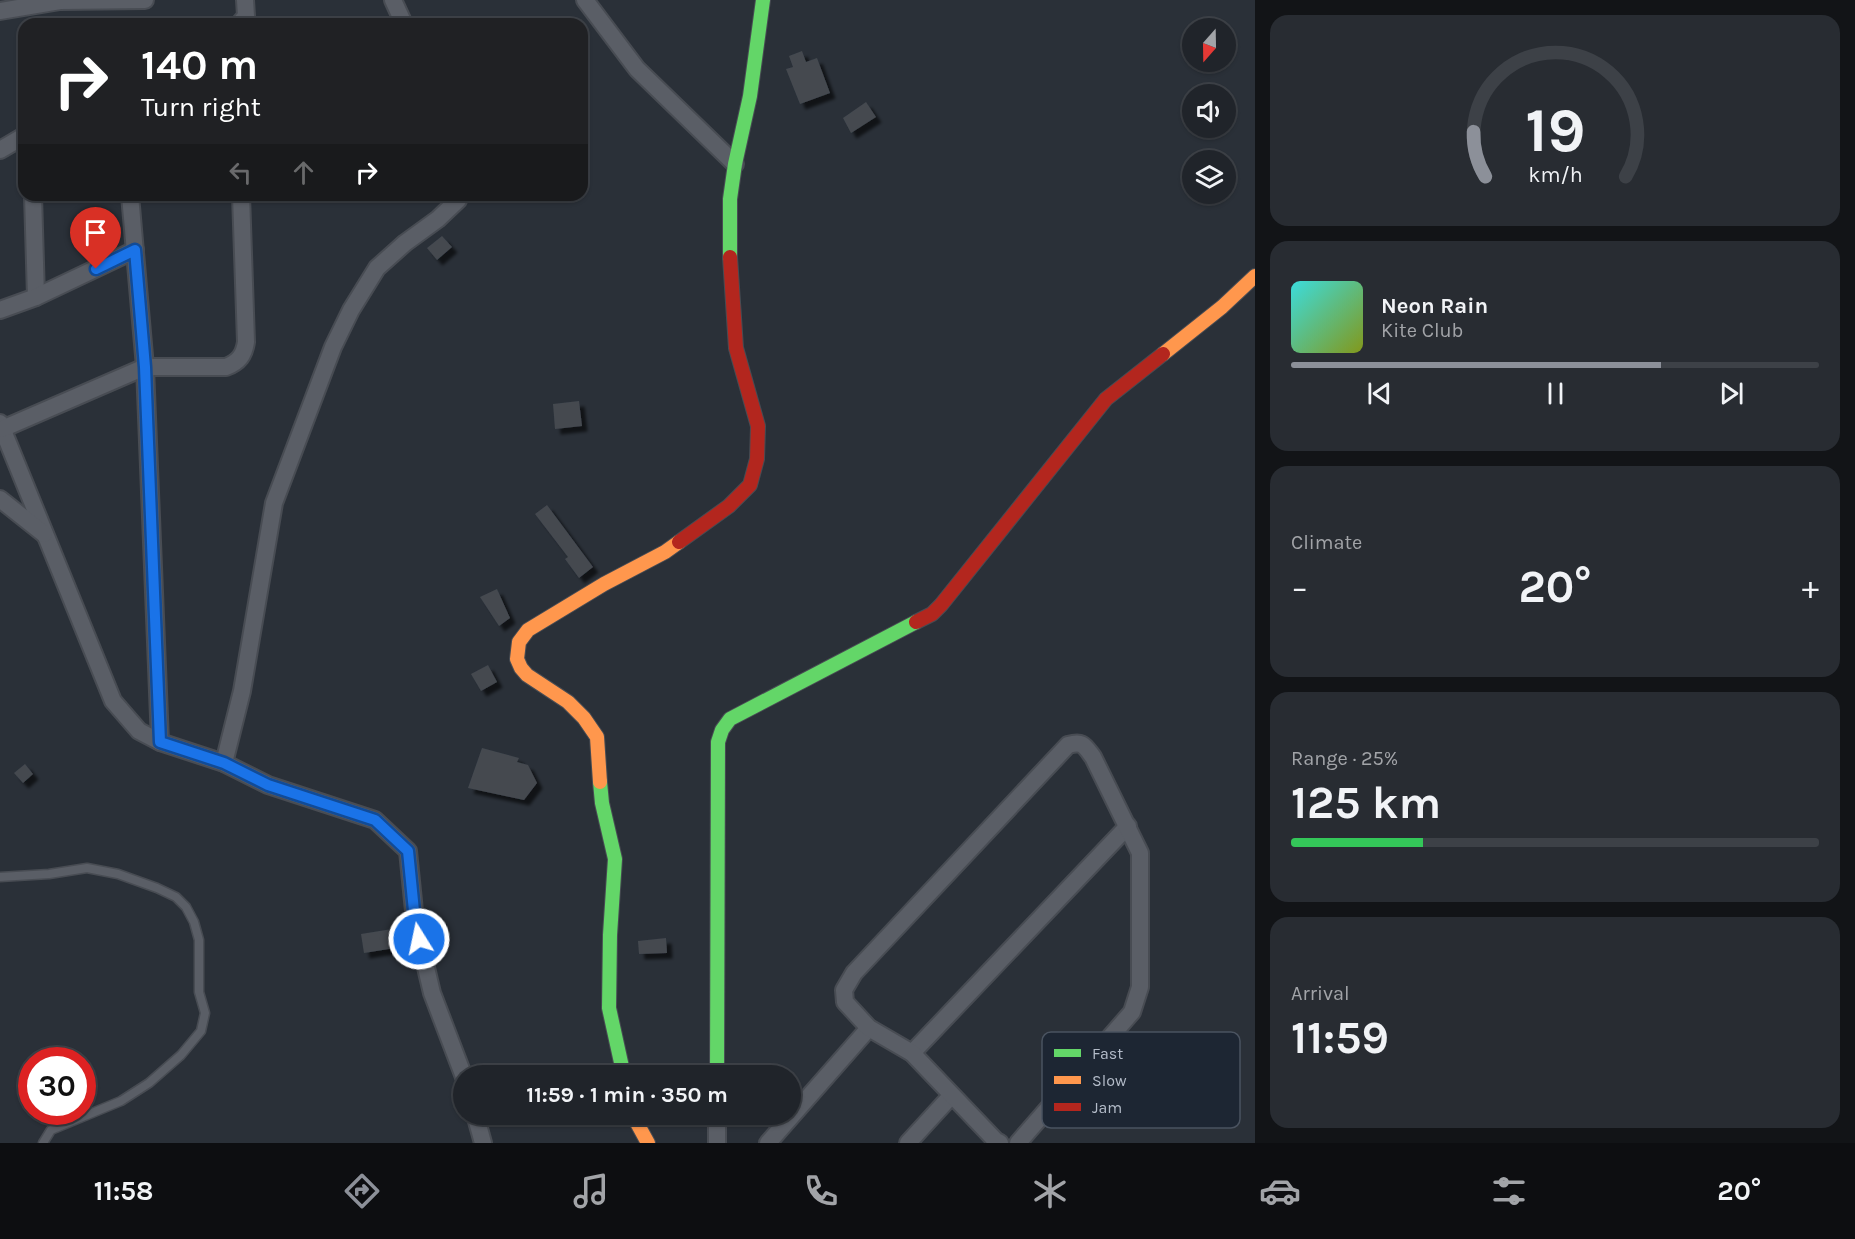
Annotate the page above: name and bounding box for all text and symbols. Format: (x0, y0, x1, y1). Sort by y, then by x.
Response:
north arrow (1182, 18, 1236, 72)
map controls (1182, 18, 1236, 204)
text: 140 m (141, 40, 258, 90)
icon: right (42, 42, 120, 120)
button: sound (1182, 84, 1236, 138)
text: Turn right (141, 91, 261, 123)
text: 19 (1525, 94, 1585, 167)
button: layers (1182, 150, 1236, 204)
icon: left (224, 156, 257, 189)
icon: ahead (287, 156, 320, 189)
icon: right (350, 156, 383, 189)
text: km/h (1528, 163, 1582, 188)
pin (70, 207, 121, 269)
icon: arrive (79, 216, 112, 249)
text: Neon Rain (1381, 293, 1488, 319)
text: Kite Club (1381, 319, 1463, 342)
icon: previous (1363, 377, 1396, 410)
icon: pause (1539, 377, 1572, 410)
icon: next (1715, 377, 1748, 410)
text: Climate (1291, 531, 1362, 554)
text: 20° (1518, 561, 1592, 613)
text: − (1291, 568, 1308, 606)
text: + (1802, 568, 1819, 606)
text: Range · 25% (1291, 747, 1398, 770)
text: 125 km (1291, 777, 1441, 829)
position arrow (387, 907, 451, 971)
text: Arrival (1291, 982, 1350, 1005)
text: 11:59 (1291, 1012, 1389, 1064)
legend (1042, 1032, 1240, 1128)
text: Fast (1092, 1044, 1123, 1063)
speed limit sign: 30 (18, 1047, 96, 1125)
text: Slow (1092, 1071, 1127, 1090)
text: 11:59 · 1 min · 350 m (526, 1082, 728, 1108)
text: Jam (1092, 1098, 1122, 1117)
icon: directions (341, 1170, 383, 1212)
icon: music (570, 1170, 612, 1212)
icon: phone (800, 1170, 842, 1212)
icon: climate (1029, 1170, 1071, 1212)
icon: car (1259, 1170, 1301, 1212)
icon: filters (1488, 1170, 1530, 1212)
text: 11:58 (94, 1175, 153, 1207)
text: 20° (1717, 1175, 1761, 1207)

